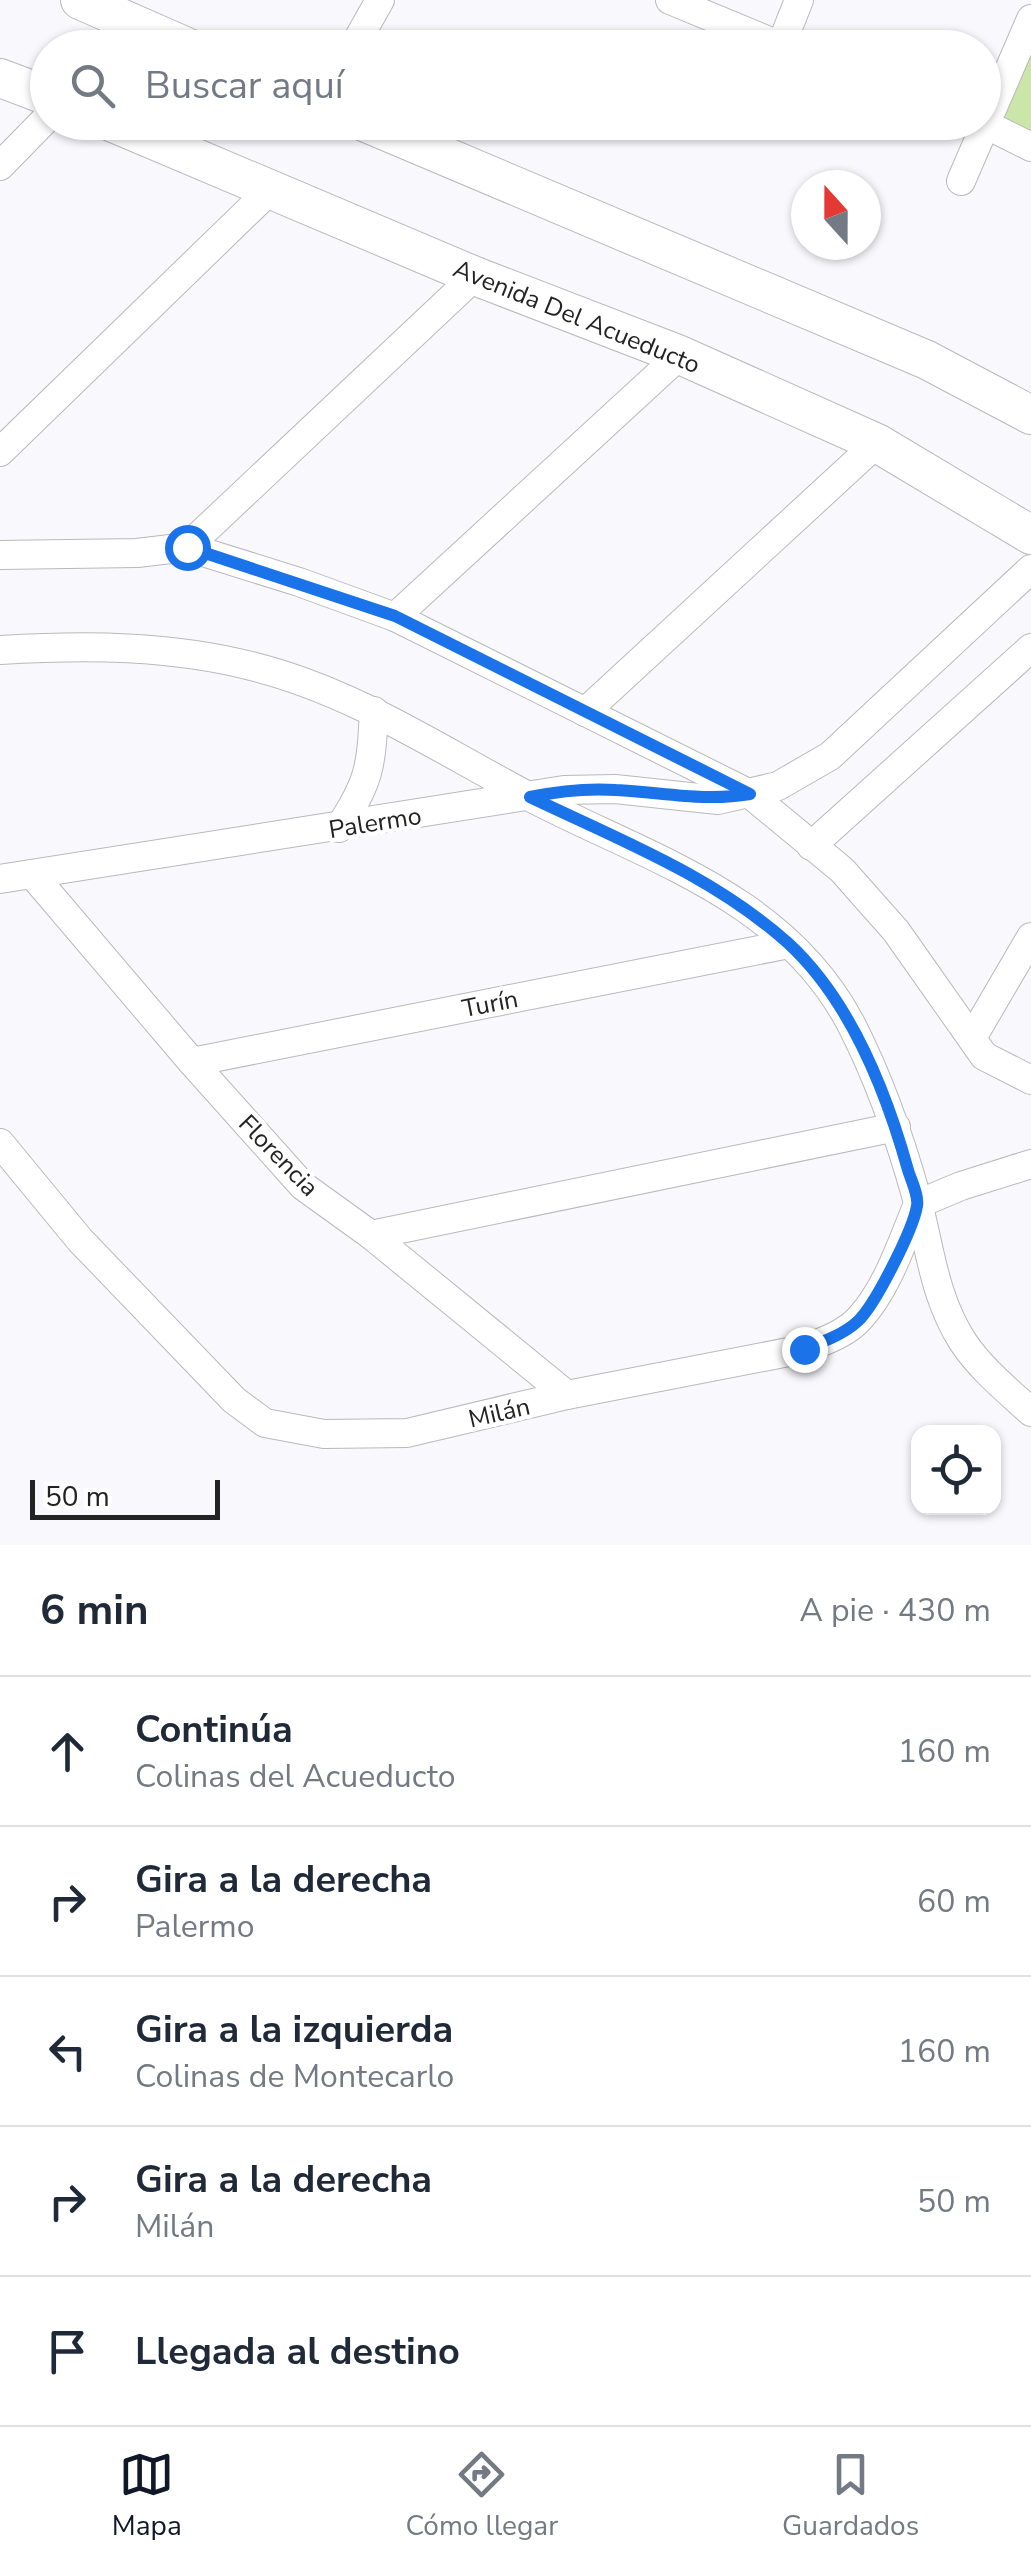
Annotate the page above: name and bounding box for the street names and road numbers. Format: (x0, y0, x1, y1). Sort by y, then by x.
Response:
street label: Avenida Del Acueducto (448, 252, 705, 382)
street label: Palermo (326, 799, 424, 847)
street label: Turín (459, 982, 521, 1026)
street label: Florencia (231, 1107, 326, 1204)
street label: Milán (465, 1389, 533, 1437)

